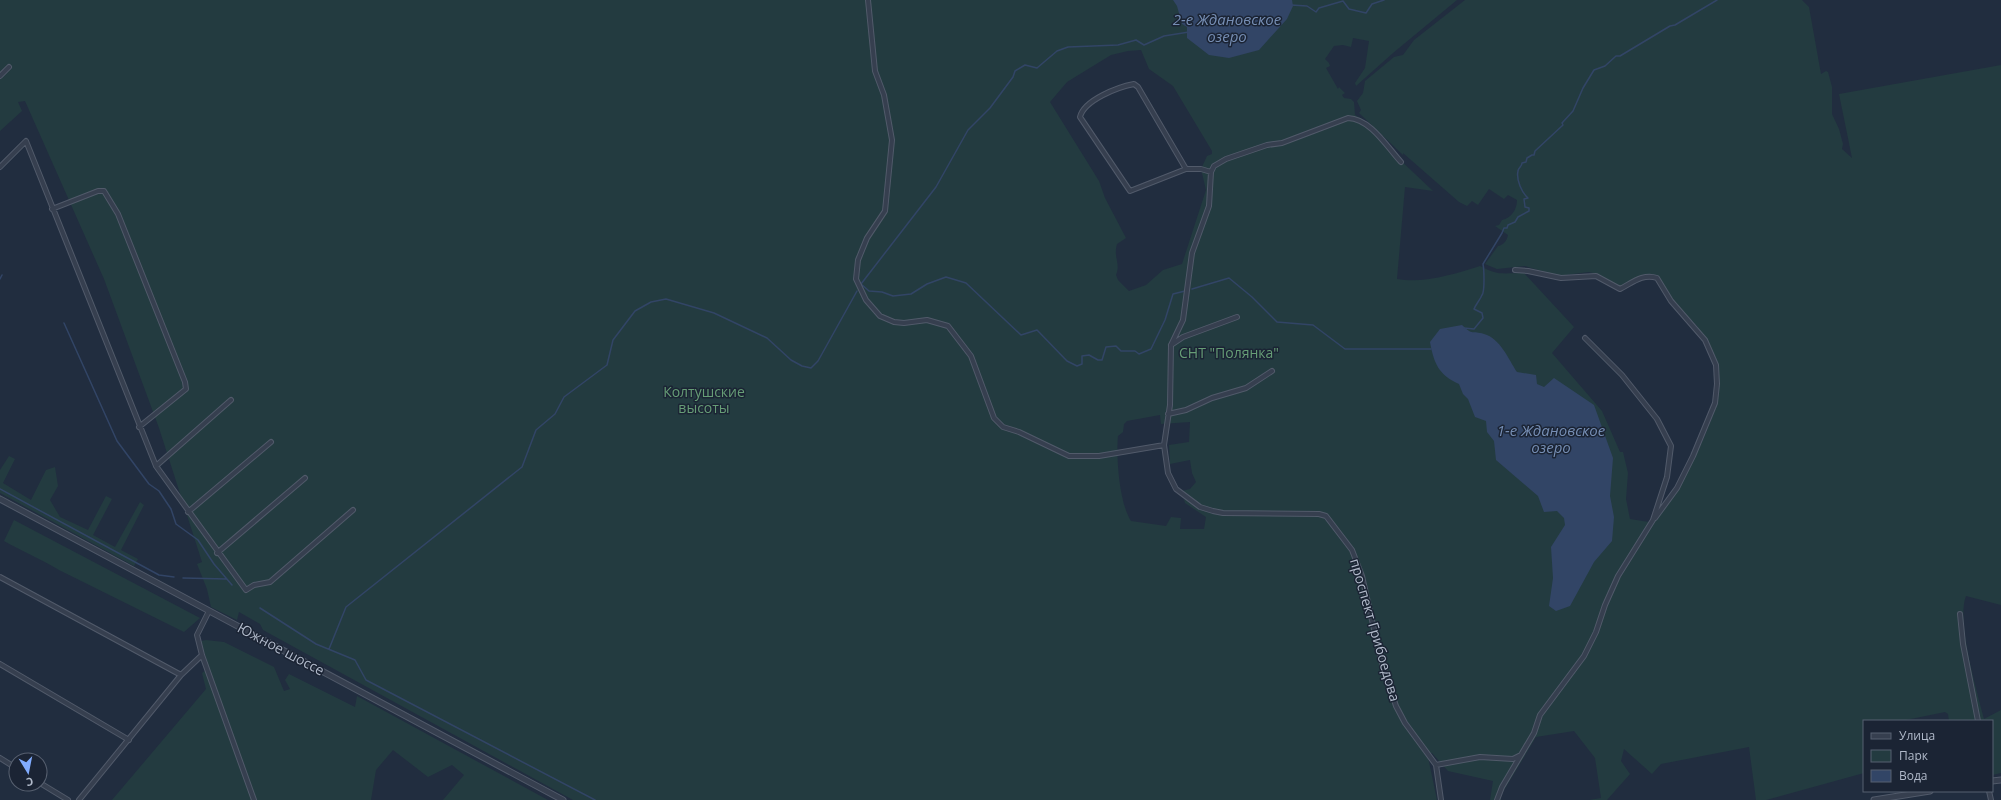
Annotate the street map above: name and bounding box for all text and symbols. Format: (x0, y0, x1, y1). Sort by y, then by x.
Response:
water label: 2-е Ждановское озеро (1173, 9, 1282, 46)
park label: СНТ "Полянка" (1179, 343, 1279, 362)
park label: Колтушские высоты (663, 382, 745, 417)
water label: 1-е Ждановское озеро (1497, 420, 1606, 457)
street label: проспект Грибоедова (1346, 556, 1405, 704)
street label: Южное шоссе (234, 618, 328, 680)
legend (1863, 720, 1993, 792)
text: Улица (1899, 727, 1935, 744)
text: Парк (1899, 747, 1929, 764)
north arrow (8, 752, 48, 792)
text: Вода (1899, 767, 1928, 784)
text: С (25, 774, 35, 790)

